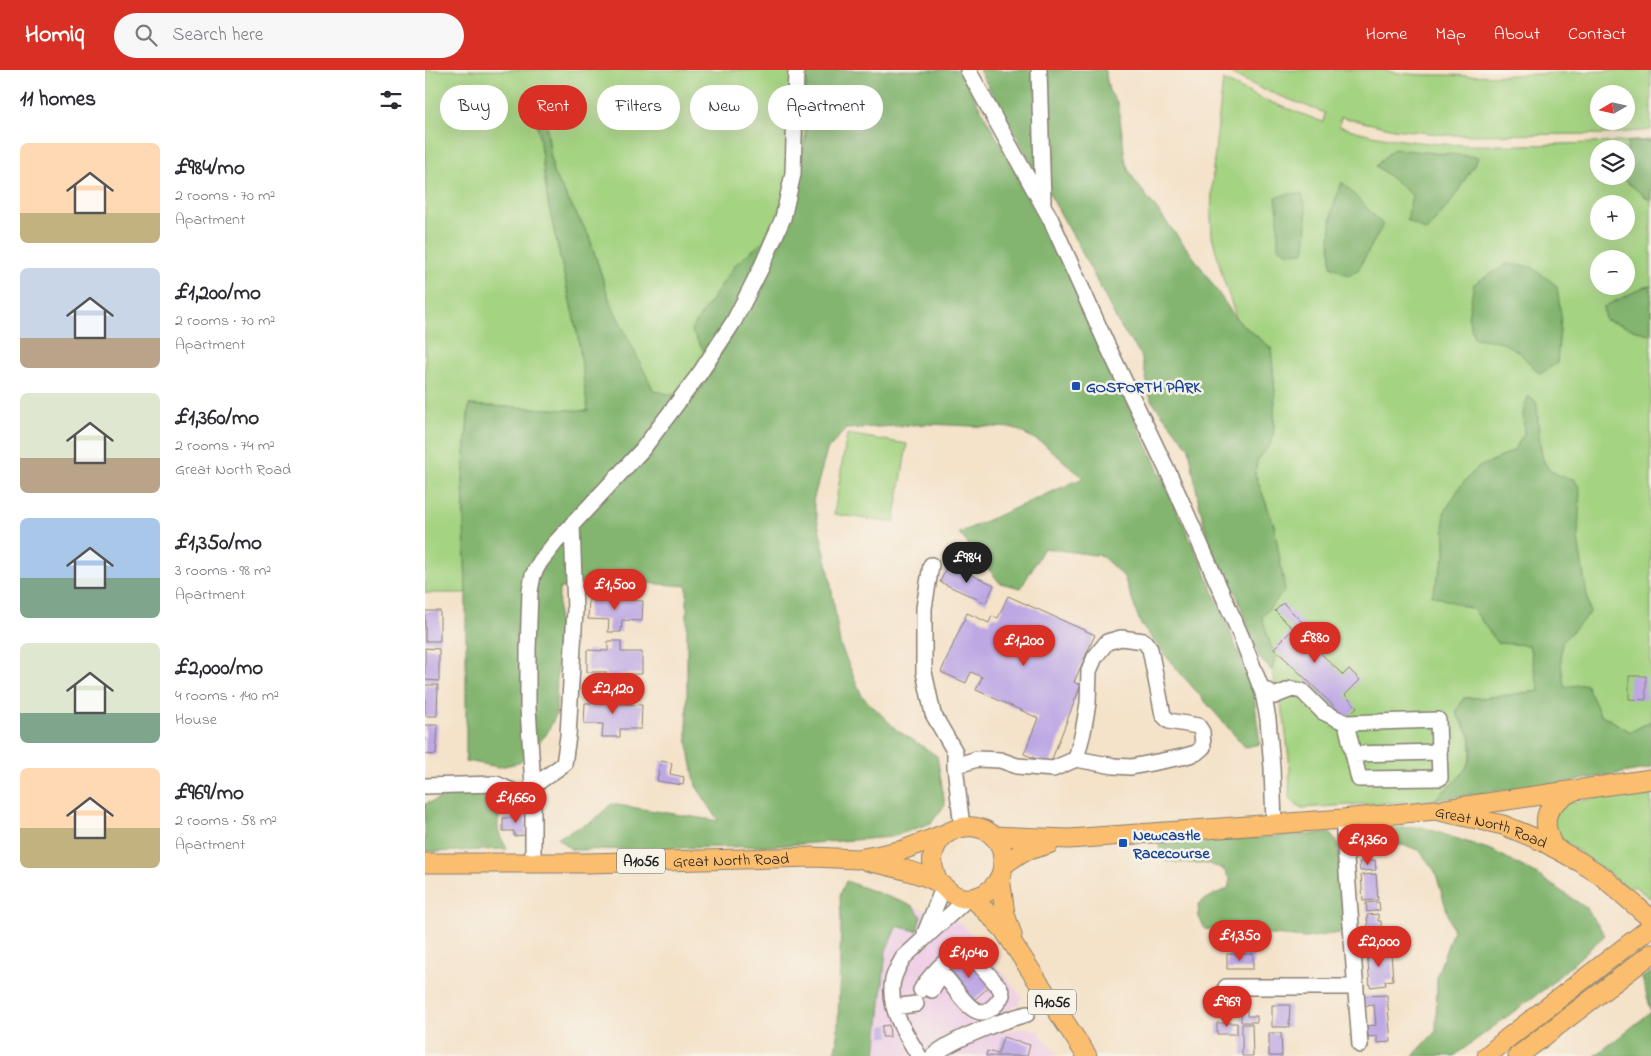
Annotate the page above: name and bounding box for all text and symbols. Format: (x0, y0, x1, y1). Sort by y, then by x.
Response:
search box (114, 13, 464, 58)
text: Homiq (25, 18, 84, 53)
icon: search (132, 21, 160, 49)
text: Search here (172, 22, 263, 49)
text: Home (1366, 22, 1407, 48)
text: Map (1435, 22, 1466, 48)
text: About (1494, 22, 1540, 48)
text: Contact (1568, 22, 1626, 48)
text: 11 homes (20, 85, 96, 115)
chip: Buy (440, 85, 508, 130)
chip: Rent (518, 85, 587, 130)
chip: Filters (597, 85, 680, 130)
chip: New (690, 85, 758, 130)
chip: Apartment (768, 85, 883, 130)
north arrow (1590, 85, 1635, 130)
map controls (1590, 85, 1635, 295)
icon: filters (377, 86, 405, 114)
button: layers (1590, 140, 1635, 185)
text: £984/mo (175, 154, 245, 184)
icon: home (60, 163, 120, 223)
text: 2 rooms · 70 m² (175, 184, 275, 208)
button: + (1590, 195, 1635, 240)
text: Apartment (175, 208, 245, 232)
button: − (1590, 250, 1635, 295)
text: £1,200/mo (175, 279, 261, 309)
icon: home (60, 288, 120, 348)
text: 2 rooms · 70 m² (175, 309, 275, 333)
text: Apartment (175, 333, 245, 357)
place label: GOSFORTH PARK (1086, 376, 1202, 400)
marker: GOSFORTH PARK (1070, 380, 1082, 392)
text: £1,360/mo (175, 404, 259, 434)
icon: home (60, 413, 120, 473)
text: 2 rooms · 74 m² (175, 434, 275, 458)
text: Great North Road (175, 458, 291, 482)
text: £1,350/mo (175, 529, 262, 559)
icon: home (60, 538, 120, 598)
pin: £984 (937, 542, 997, 584)
text: £984 (953, 546, 981, 570)
text: 3 rooms · 98 m² (175, 559, 271, 583)
pin: £1,500 (574, 568, 656, 611)
text: £1,500 (595, 573, 635, 597)
text: Apartment (175, 583, 245, 607)
pin: £880 (1285, 622, 1345, 664)
pin: £1,200 (983, 624, 1065, 667)
text: £880 (1300, 626, 1330, 650)
text: £1,200 (1004, 629, 1044, 653)
text: £2,000/mo (175, 654, 263, 684)
icon: home (60, 663, 120, 723)
pin: £2,120 (572, 672, 654, 715)
text: £2,120 (593, 677, 633, 701)
text: 4 rooms · 140 m² (175, 684, 279, 708)
text: House (175, 708, 217, 732)
text: £969/mo (175, 779, 244, 809)
pin: £1,660 (475, 782, 557, 824)
text: £1,660 (497, 786, 535, 810)
icon: home (60, 788, 120, 848)
street label: Great North Road (1433, 800, 1551, 856)
text: 2 rooms · 58 m² (175, 809, 277, 833)
place label: Newcastle Racecourse (1132, 824, 1210, 866)
pin: £1,360 (1327, 824, 1409, 866)
text: £1,360 (1349, 828, 1387, 852)
text: Apartment (175, 833, 245, 857)
marker: Newcastle Racecourse (1117, 837, 1129, 849)
road number: A1056 (617, 848, 665, 874)
street label: Great North Road (673, 848, 789, 875)
pin: £1,350 (1199, 920, 1281, 962)
text: £1,350 (1220, 924, 1260, 948)
pin: £2,000 (1338, 926, 1420, 968)
text: £2,000 (1358, 930, 1400, 954)
pin: £1,040 (928, 936, 1010, 979)
text: £1,040 (950, 941, 988, 965)
pin: £969 (1197, 986, 1257, 1028)
road number: A1056 (1028, 990, 1076, 1014)
text: £969 (1214, 990, 1240, 1014)

